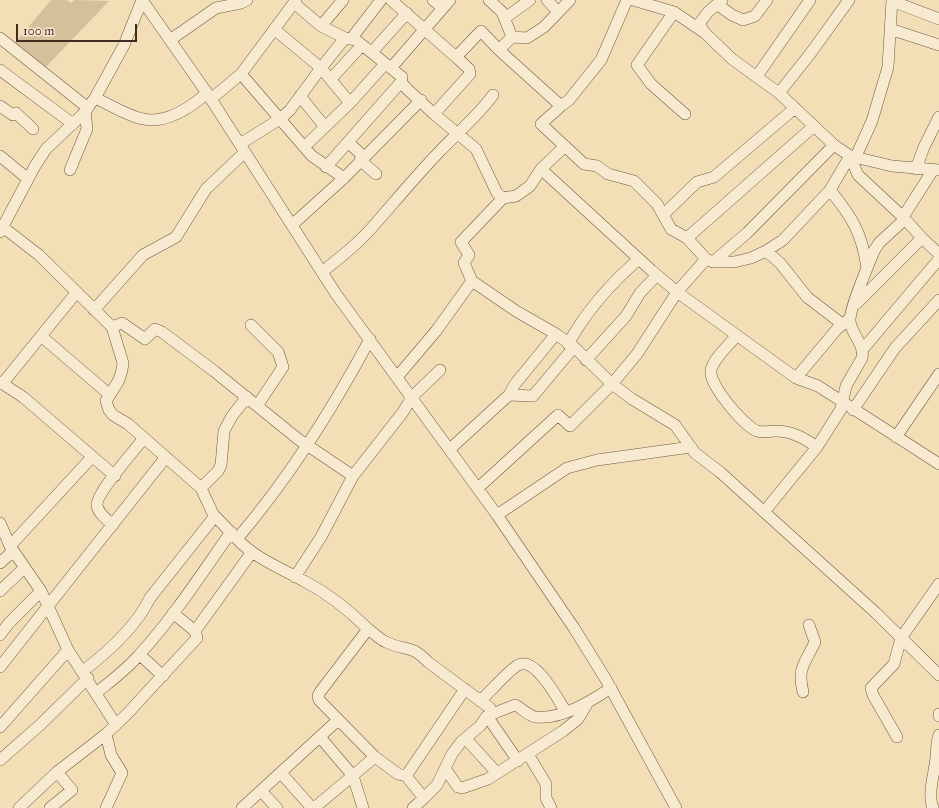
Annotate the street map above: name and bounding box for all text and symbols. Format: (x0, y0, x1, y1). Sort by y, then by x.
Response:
scale bar (18, 16, 139, 42)
text: 100 m (23, 24, 54, 38)

